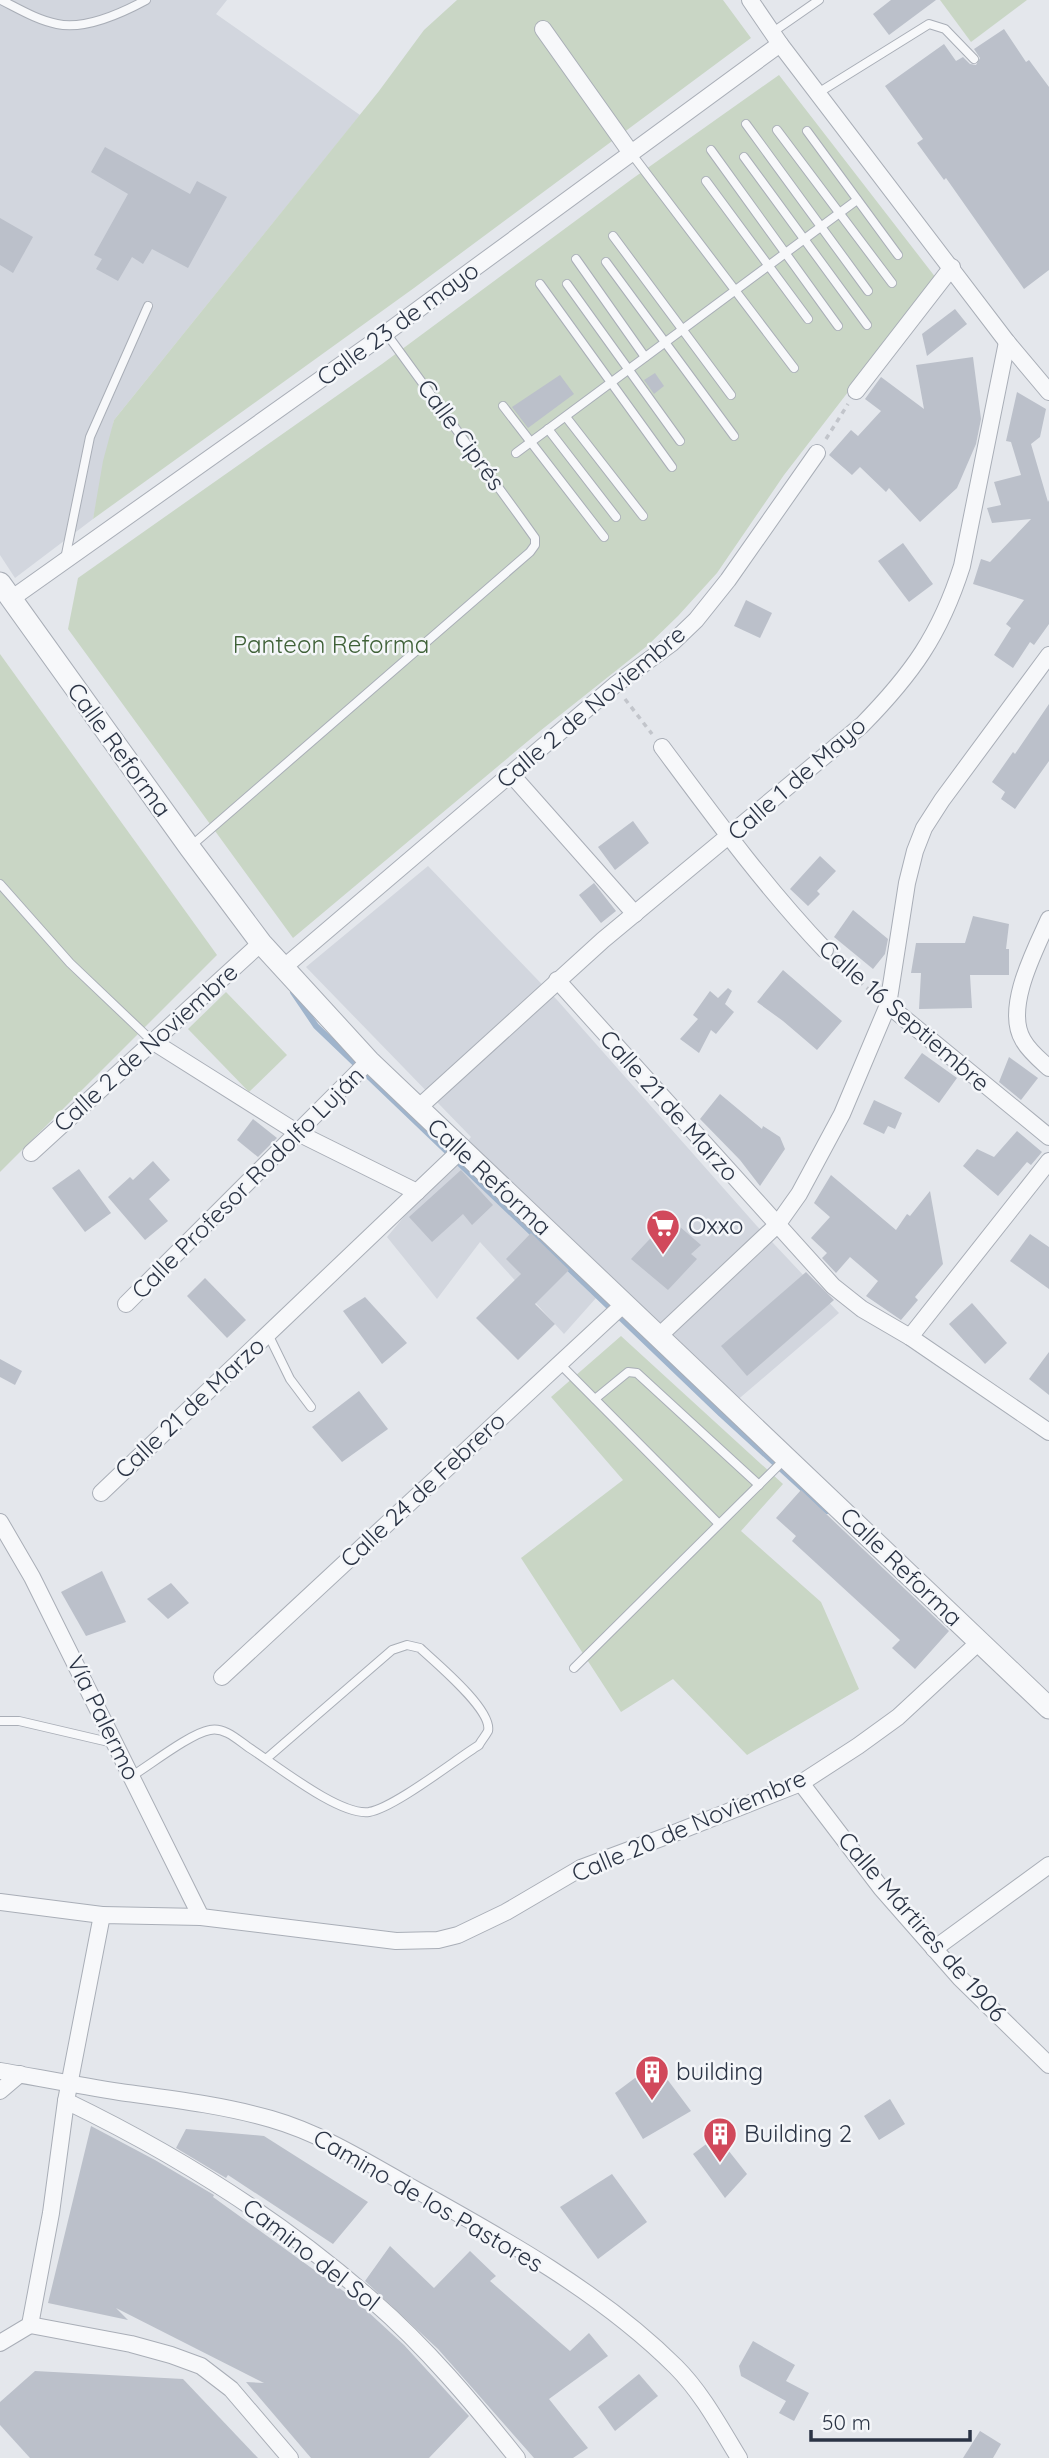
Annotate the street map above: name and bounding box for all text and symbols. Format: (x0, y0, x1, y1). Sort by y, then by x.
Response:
street label: Calle 23 de mayo (311, 254, 484, 392)
street label: Calle Ciprés (411, 373, 512, 496)
street label: Calle 2 de Noviembre (490, 618, 691, 794)
park label: Panteon Reforma (233, 629, 429, 659)
street label: Calle Reforma (61, 676, 179, 822)
street label: Calle 1 de Mayo (721, 710, 872, 847)
street label: Calle 16 Septiembre (813, 933, 996, 1098)
street label: Calle 2 de Noviembre (47, 957, 244, 1138)
street label: Calle 21 de Marzo (594, 1023, 746, 1187)
street label: Calle Profesor Rodolfo Luján (125, 1060, 370, 1305)
street label: Calle Reforma (421, 1111, 558, 1241)
supermarket icon: Oxxo (644, 1207, 682, 1256)
place label: Oxxo (688, 1210, 744, 1240)
street label: Calle 21 de Marzo (108, 1330, 270, 1484)
street label: Calle 24 de Febrero (334, 1405, 511, 1573)
street label: Calle Reforma (834, 1500, 969, 1632)
street label: Vía Palermo (61, 1650, 147, 1785)
street label: Calle 20 de Noviembre (567, 1762, 810, 1888)
street label: Calle Mártires de 1906 (832, 1825, 1014, 2028)
building icon: building (633, 2053, 671, 2102)
place label: building (676, 2056, 763, 2086)
building icon: Building 2 (701, 2115, 739, 2164)
place label: Building 2 (744, 2118, 852, 2148)
street label: Camino de los Pastores (308, 2122, 549, 2278)
street label: Camino del Sol (237, 2191, 386, 2317)
scale bar (811, 2398, 970, 2442)
text: 50 m (822, 2409, 871, 2435)

